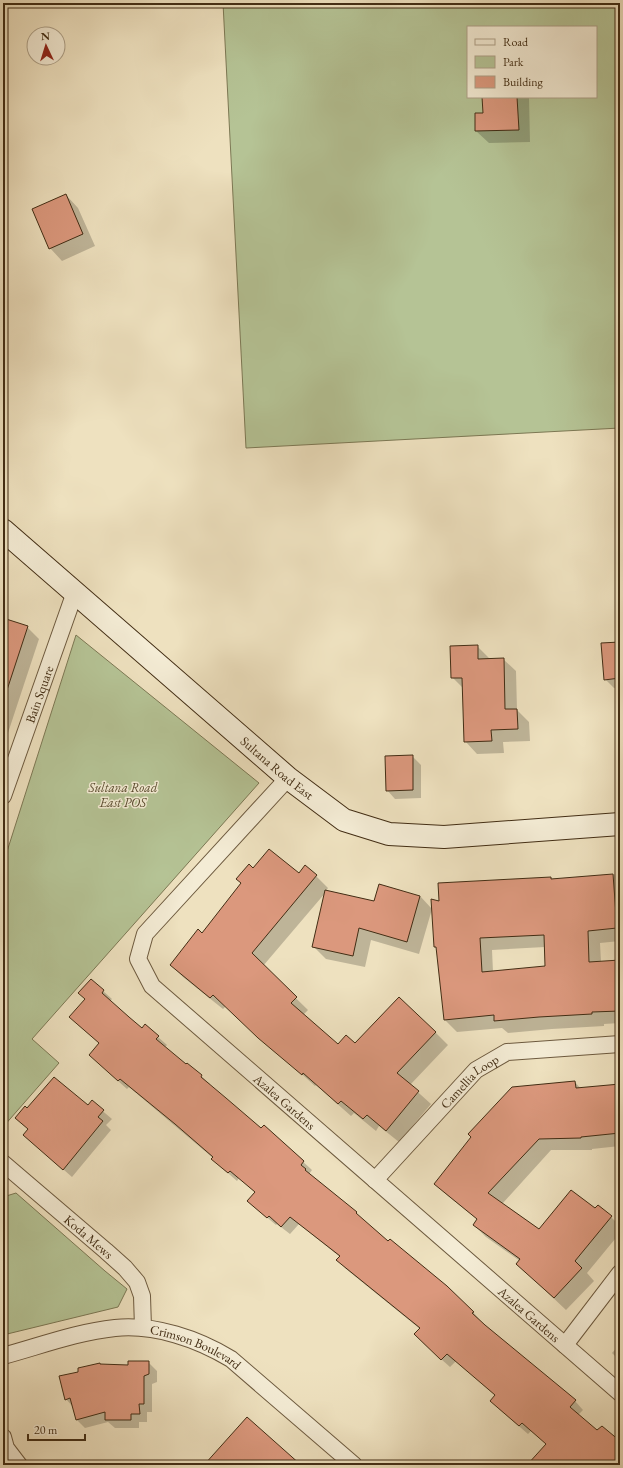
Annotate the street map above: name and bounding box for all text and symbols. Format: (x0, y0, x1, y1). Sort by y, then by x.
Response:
north arrow (26, 26, 66, 66)
legend (467, 26, 597, 98)
text: N (40, 29, 50, 43)
text: Road (503, 34, 529, 50)
text: Park (503, 54, 524, 70)
text: Building (503, 74, 544, 90)
street label: Bain Square (21, 663, 57, 725)
street label: Sultana Road East (237, 733, 317, 803)
park label: Sultana Road East POS (88, 779, 158, 811)
street label: Camellia Loop (437, 1051, 502, 1112)
street label: Azalea Gardens (249, 1070, 319, 1133)
street label: Koda Mews (61, 1211, 117, 1262)
street label: Azalea Gardens (494, 1282, 563, 1346)
street label: Crimson Boulevard (149, 1321, 245, 1373)
scale bar (28, 1416, 85, 1442)
text: 20 m (34, 1422, 58, 1438)

